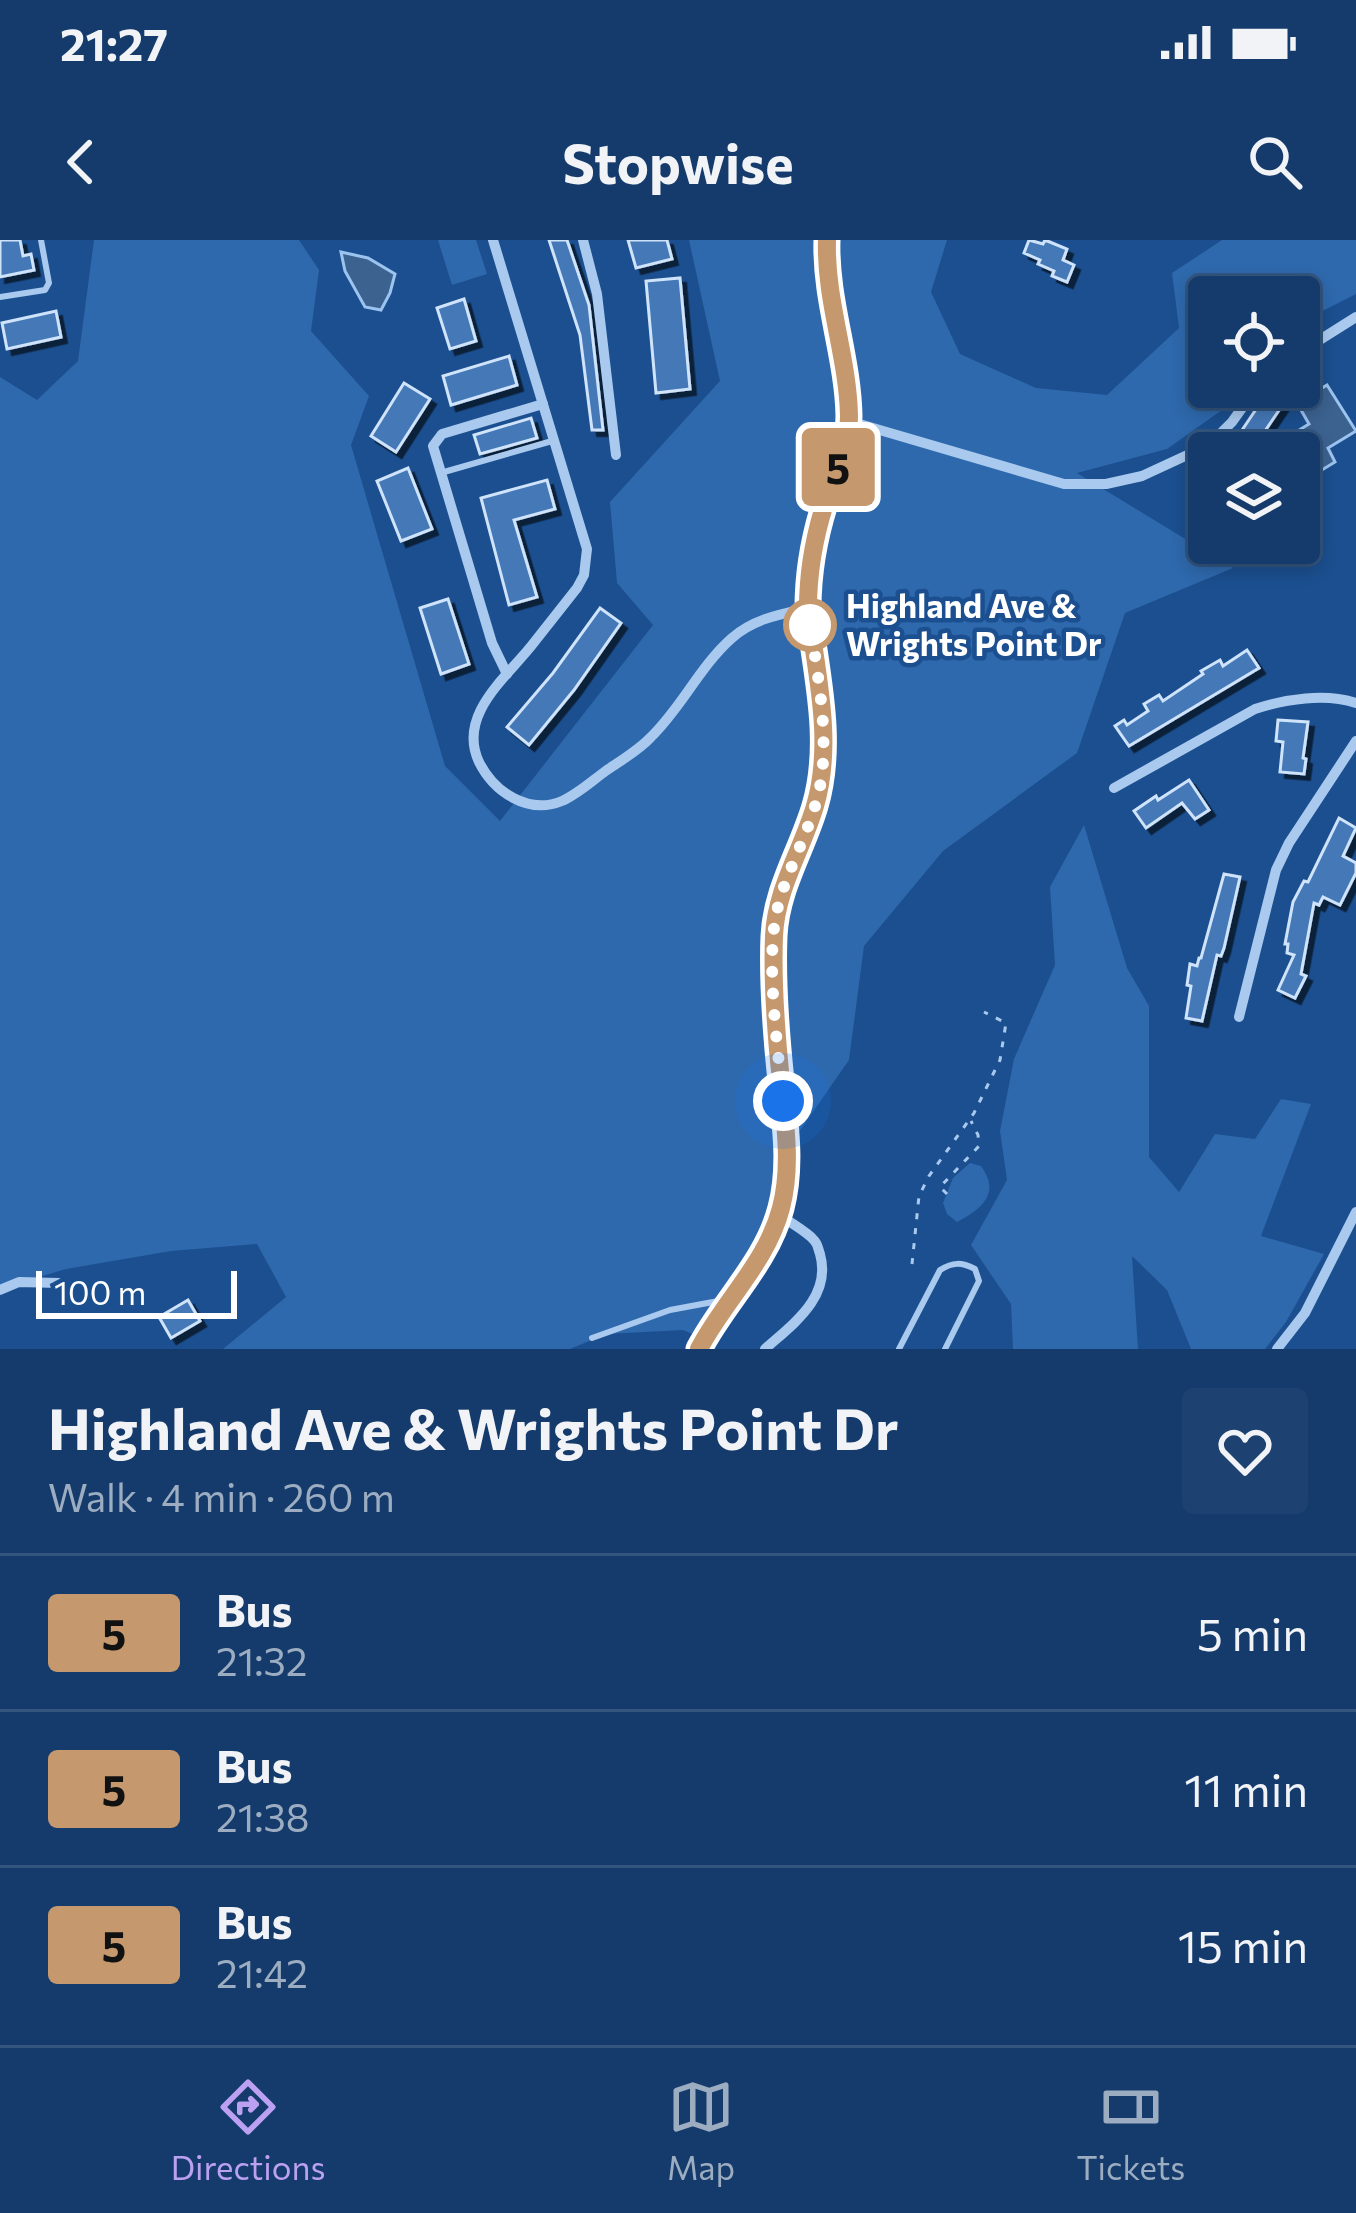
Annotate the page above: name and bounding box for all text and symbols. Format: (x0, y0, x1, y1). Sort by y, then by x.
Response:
text: 21:27 (60, 15, 168, 70)
icon: back (48, 129, 114, 195)
text: Stopwise (562, 129, 794, 195)
icon: search (1242, 129, 1308, 195)
map controls (1188, 276, 1320, 564)
button: locate (1188, 276, 1320, 408)
line badge: 5 (799, 428, 877, 506)
button: layers (1188, 432, 1320, 564)
text: 5 (826, 441, 850, 493)
place label: Highland Ave & Wrights Point Dr (846, 584, 1102, 663)
marker: Highland Ave & Wrights Point Dr (785, 600, 835, 650)
your location (753, 1071, 813, 1131)
scale bar (36, 1265, 237, 1318)
text: 100 m (54, 1271, 146, 1312)
button: heart (1182, 1388, 1308, 1514)
text: Highland Ave & Wrights Point Dr (48, 1392, 898, 1462)
text: Walk · 4 min · 260 m (48, 1472, 395, 1520)
text: Bus (216, 1581, 292, 1636)
text: 5 min (1197, 1605, 1308, 1660)
text: 5 (102, 1607, 126, 1659)
text: 21:32 (216, 1636, 307, 1684)
text: Bus (216, 1737, 292, 1792)
text: 11 min (1184, 1761, 1308, 1816)
text: 5 (102, 1763, 126, 1815)
text: 21:38 (216, 1792, 309, 1840)
text: Bus (216, 1893, 292, 1948)
text: 15 min (1178, 1917, 1308, 1972)
text: 5 (102, 1919, 126, 1971)
text: 21:42 (216, 1948, 308, 1996)
tab: Directions (171, 2074, 326, 2187)
tab: Map (667, 2074, 735, 2187)
tab: Tickets (1076, 2074, 1185, 2187)

